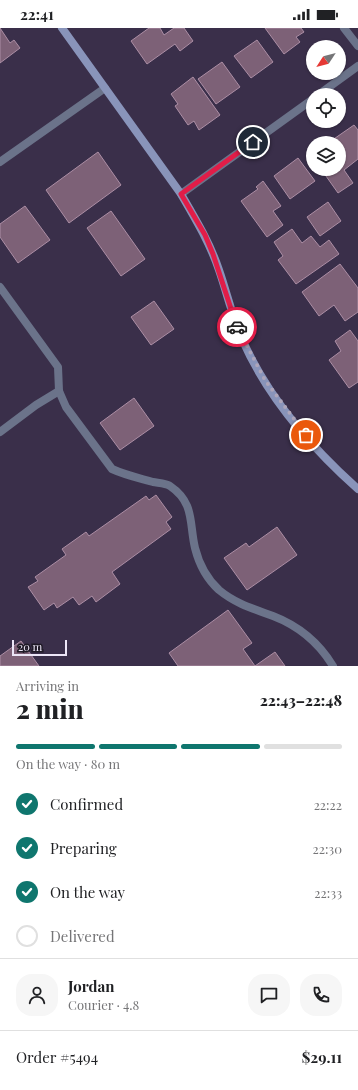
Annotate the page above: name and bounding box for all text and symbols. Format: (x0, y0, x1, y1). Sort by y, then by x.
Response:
text: 22:41 (20, 4, 54, 24)
north arrow (306, 40, 346, 80)
map controls (306, 40, 346, 176)
button: locate (306, 88, 346, 128)
pin (236, 125, 270, 159)
icon: home (242, 131, 264, 153)
button: layers (306, 136, 346, 176)
courier (217, 307, 257, 347)
icon: car (226, 316, 248, 338)
pin (289, 418, 323, 452)
icon: bag (295, 424, 317, 446)
scale bar (12, 638, 67, 657)
text: 20 m (18, 639, 42, 654)
text: Arriving in (16, 677, 79, 694)
text: 22:43–22:48 (260, 690, 342, 710)
text: 2 min (16, 691, 84, 726)
text: On the way · 80 m (16, 755, 120, 772)
icon: check (16, 793, 38, 815)
text: Confirmed (50, 794, 123, 814)
text: 22:22 (314, 796, 342, 813)
icon: check (16, 837, 38, 859)
text: Preparing (50, 838, 117, 858)
text: 22:30 (312, 840, 342, 857)
icon: check (16, 881, 38, 903)
text: On the way (50, 882, 125, 902)
text: 22:33 (314, 884, 342, 901)
text: Delivered (50, 926, 115, 946)
button: person (16, 974, 58, 1016)
button: chat (248, 974, 290, 1016)
button: phone (300, 974, 342, 1016)
text: Jordan (68, 976, 114, 996)
text: Courier · 4.8 (68, 996, 139, 1013)
text: Order #5494 (16, 1047, 98, 1067)
text: $29.11 (302, 1047, 342, 1067)

